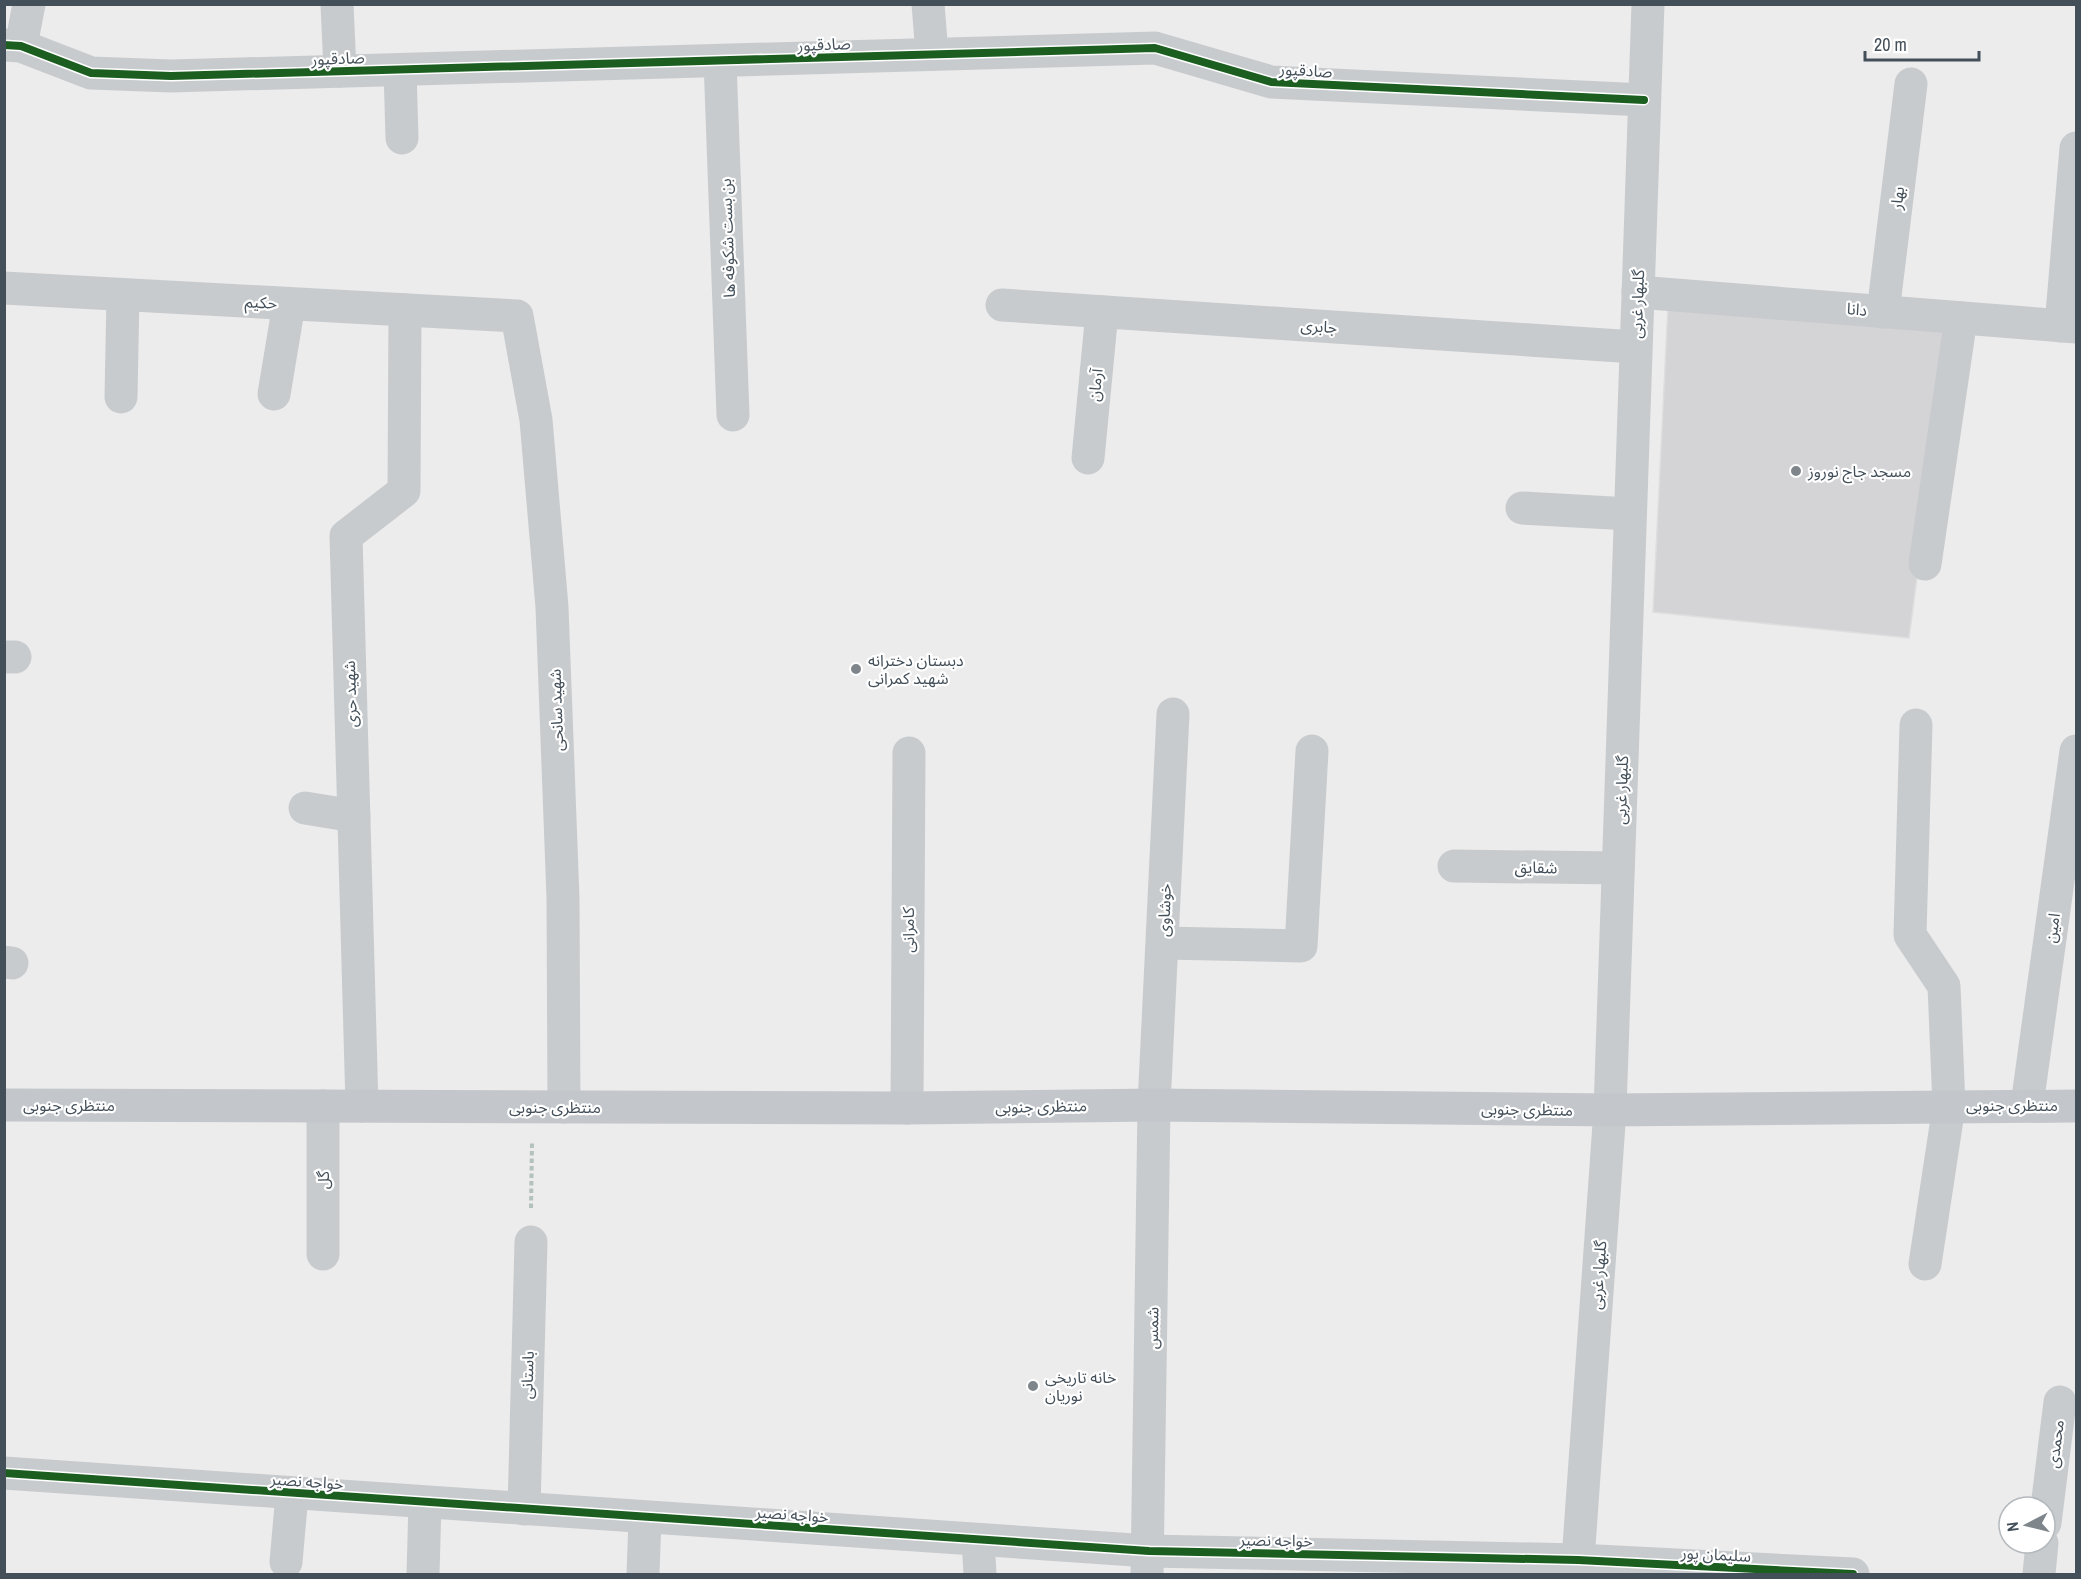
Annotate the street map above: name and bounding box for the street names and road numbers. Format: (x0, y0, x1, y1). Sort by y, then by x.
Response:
street label: صادقپور (796, 32, 851, 56)
street label: صادقپور (310, 46, 365, 70)
street label: صادقپور (1278, 58, 1333, 83)
street label: بن بست شکوفه ها (714, 178, 740, 298)
street label: بهار (1885, 185, 1909, 212)
street label: گلبهار غربی (1625, 269, 1649, 339)
street label: حکیم (244, 290, 278, 316)
street label: دانا (1846, 297, 1868, 321)
street label: جابری (1300, 314, 1338, 338)
street label: آرمان (1082, 366, 1108, 403)
street label: شهید حری (338, 660, 362, 728)
street label: شهید سانحی (544, 669, 568, 751)
street label: گلبهار غربی (1609, 755, 1633, 825)
street label: شقایق (1514, 856, 1558, 878)
street label: خوشاوی (1152, 883, 1176, 937)
street label: کامرانی (897, 907, 919, 953)
street label: امین (2039, 912, 2065, 944)
street label: منتظری جنوبی (23, 1094, 115, 1116)
street label: منتظری جنوبی (995, 1094, 1087, 1118)
street label: منتظری جنوبی (1966, 1094, 2058, 1116)
street label: منتظری جنوبی (509, 1096, 601, 1118)
street label: منتظری جنوبی (1481, 1097, 1573, 1121)
street label: گل (312, 1170, 334, 1189)
street label: گلبهار غربی (1585, 1239, 1611, 1310)
street label: شمس (1141, 1307, 1163, 1349)
street label: باستانی (515, 1351, 539, 1399)
street label: محمدی (2041, 1419, 2069, 1469)
street label: خواجه نصیر (269, 1467, 344, 1495)
street label: خواجه نصیر (754, 1500, 829, 1528)
street label: خواجه نصیر (1238, 1528, 1313, 1552)
street label: سلیمان پور (1679, 1541, 1752, 1567)

